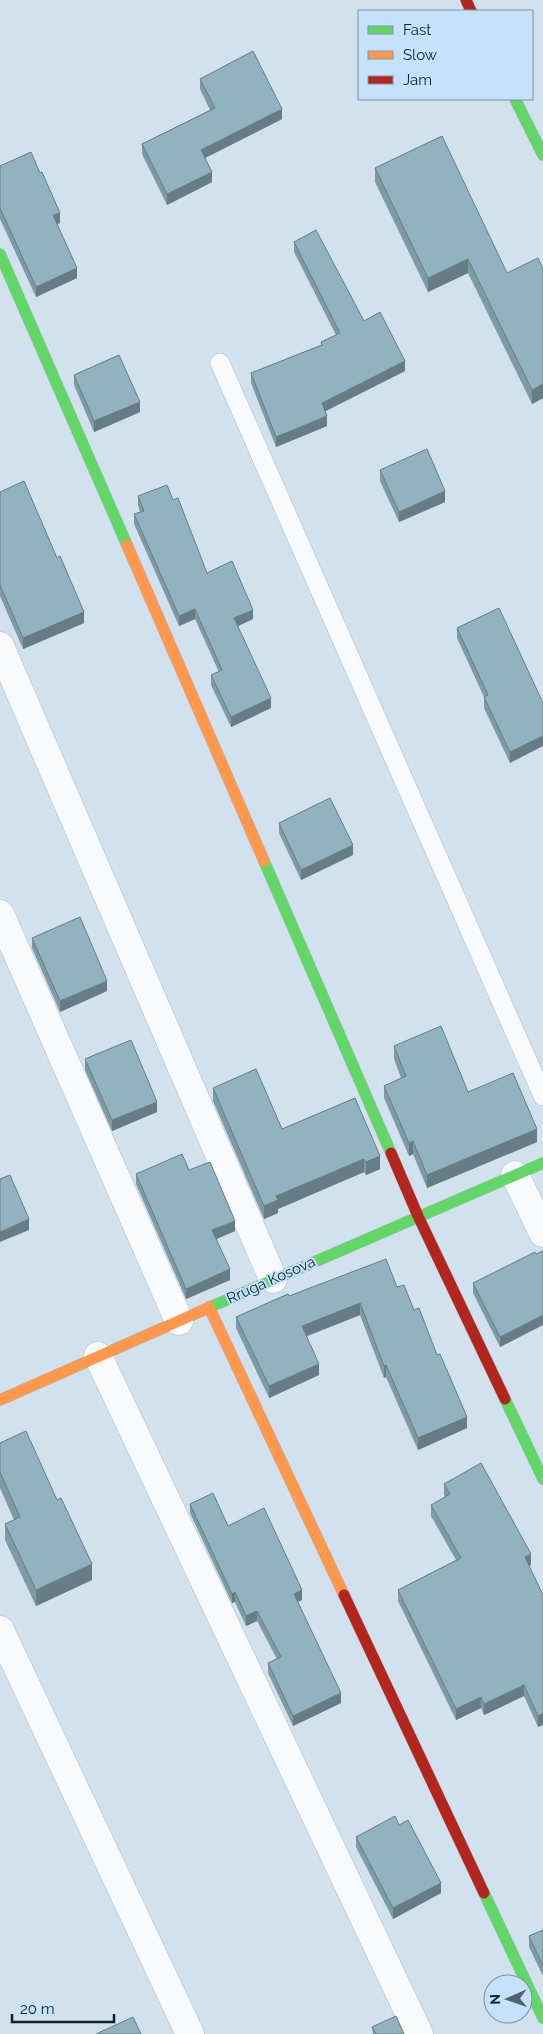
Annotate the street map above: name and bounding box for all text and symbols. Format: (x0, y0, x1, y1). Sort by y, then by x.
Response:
legend (358, 10, 533, 100)
text: Fast (403, 21, 431, 39)
text: Slow (403, 46, 437, 64)
text: Jam (403, 71, 432, 89)
street label: Rruga Kosova (224, 1252, 318, 1308)
north arrow (483, 1974, 533, 2024)
scale bar (12, 1992, 115, 2024)
text: N (487, 1994, 503, 2005)
text: 20 m (20, 2000, 55, 2018)

